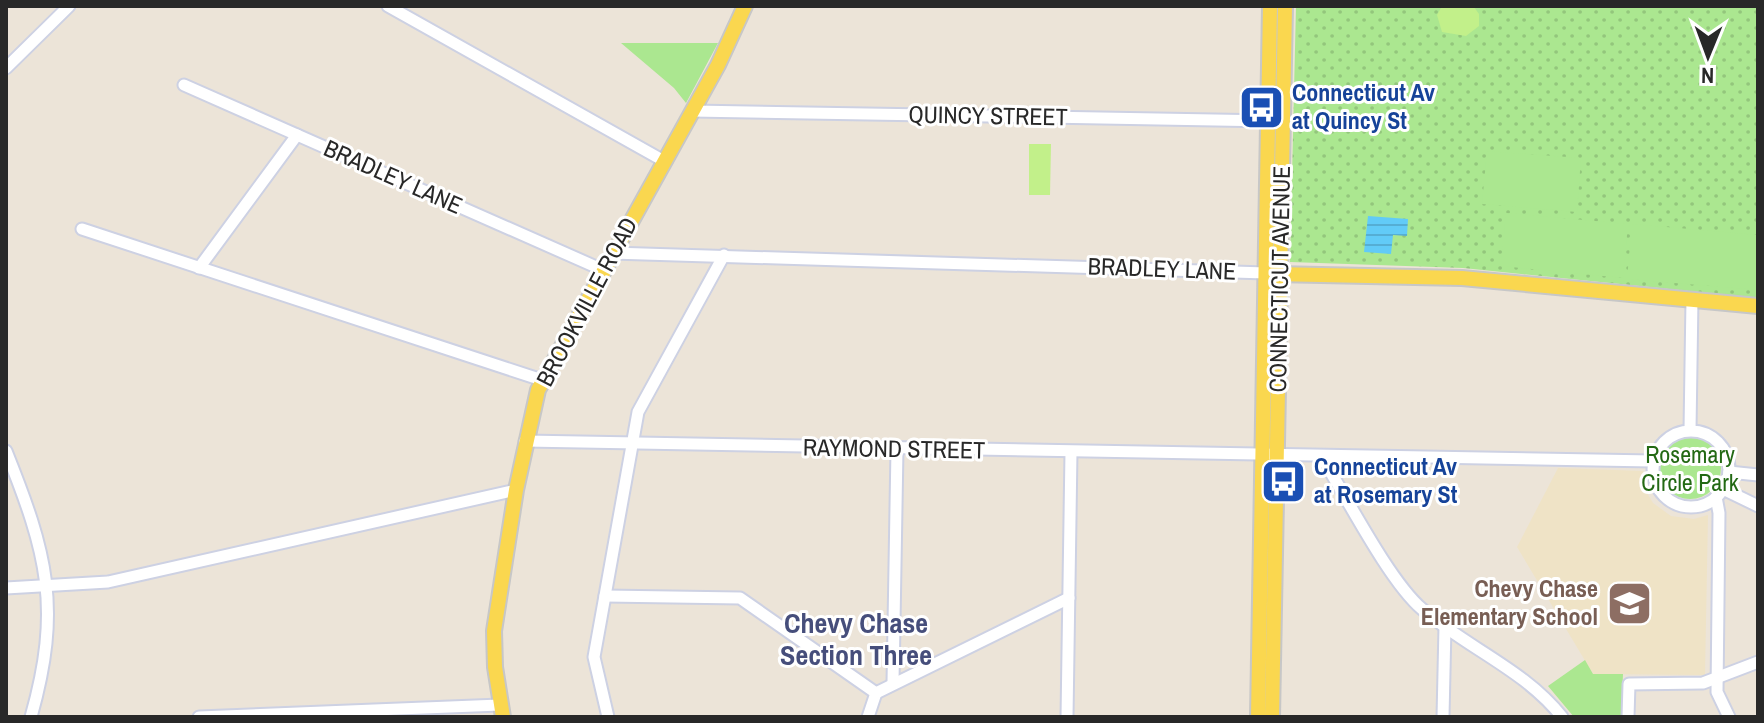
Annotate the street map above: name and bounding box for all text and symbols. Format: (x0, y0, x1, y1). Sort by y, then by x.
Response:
north arrow (1668, 16, 1748, 96)
text: N (1701, 61, 1714, 91)
place label: Connecticut Av at Quincy St (1292, 76, 1435, 136)
bus stop icon: Connecticut Av at Quincy St (1237, 83, 1285, 131)
street label: QUINCY STREET (908, 98, 1068, 132)
street label: BRADLEY LANE (319, 131, 468, 221)
street label: CONNECTICUT AVENUE (1261, 165, 1297, 393)
street label: BROOKVILLE ROAD (528, 211, 644, 392)
street label: BRADLEY LANE (1087, 249, 1237, 287)
street label: RAYMOND STREET (803, 430, 985, 466)
park label: Rosemary Circle Park (1641, 438, 1739, 498)
place label: Connecticut Av at Rosemary St (1314, 450, 1458, 510)
bus stop icon: Connecticut Av at Rosemary St (1259, 457, 1307, 505)
place label: Chevy Chase Elementary School (1421, 572, 1598, 632)
school or university icon: Chevy Chase Elementary School (1605, 579, 1653, 627)
district label: Chevy Chase Section Three (780, 604, 932, 674)

